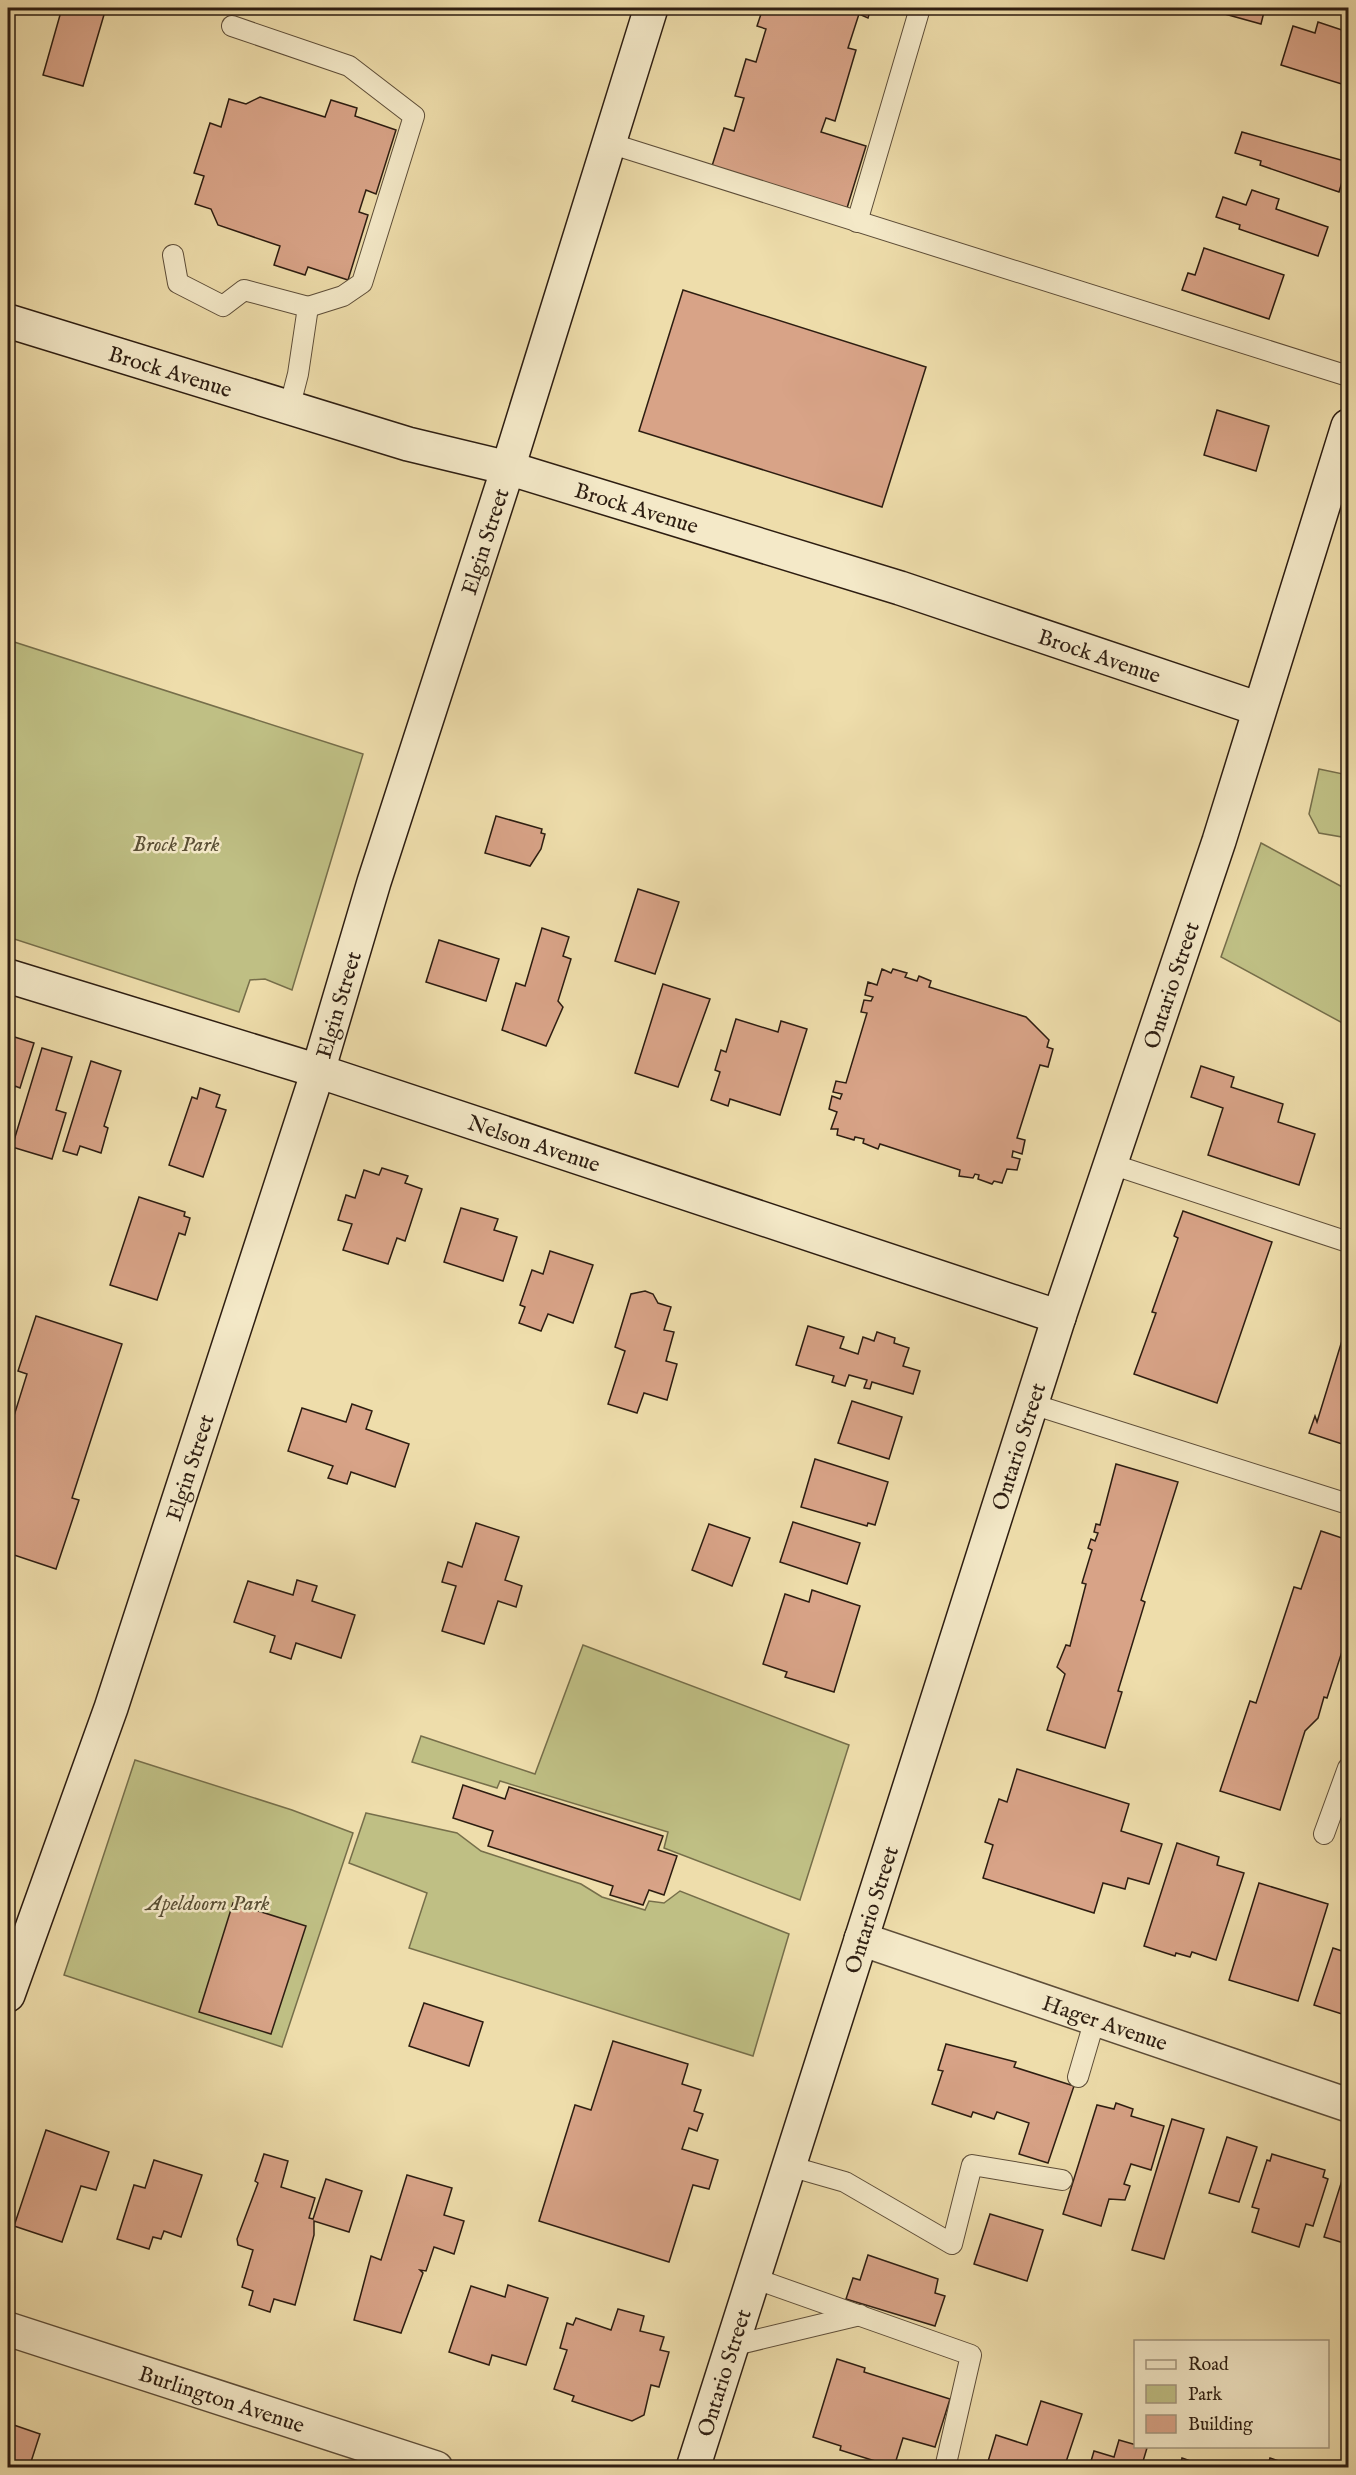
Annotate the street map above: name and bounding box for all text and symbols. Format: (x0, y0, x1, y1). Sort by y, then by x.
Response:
street label: Brock Avenue (105, 341, 235, 405)
street label: Brock Avenue (571, 477, 701, 541)
street label: Elgin Street (456, 485, 517, 599)
street label: Brock Avenue (1034, 624, 1164, 691)
park label: Brock Park (132, 831, 220, 859)
street label: Ontario Street (1138, 918, 1207, 1053)
street label: Elgin Street (311, 948, 369, 1062)
street label: Nelson Avenue (464, 1110, 603, 1180)
street label: Ontario Street (986, 1379, 1053, 1514)
street label: Elgin Street (161, 1411, 222, 1525)
street label: Ontario Street (839, 1843, 906, 1977)
park label: Apeldoorn Park (144, 1890, 270, 1918)
street label: Hager Avenue (1038, 1990, 1171, 2058)
street label: Ontario Street (692, 2306, 759, 2441)
legend (1134, 2340, 1329, 2448)
text: Road (1188, 2354, 1229, 2377)
street label: Burlington Avenue (135, 2360, 308, 2440)
text: Park (1188, 2384, 1223, 2407)
text: Building (1188, 2414, 1253, 2437)

